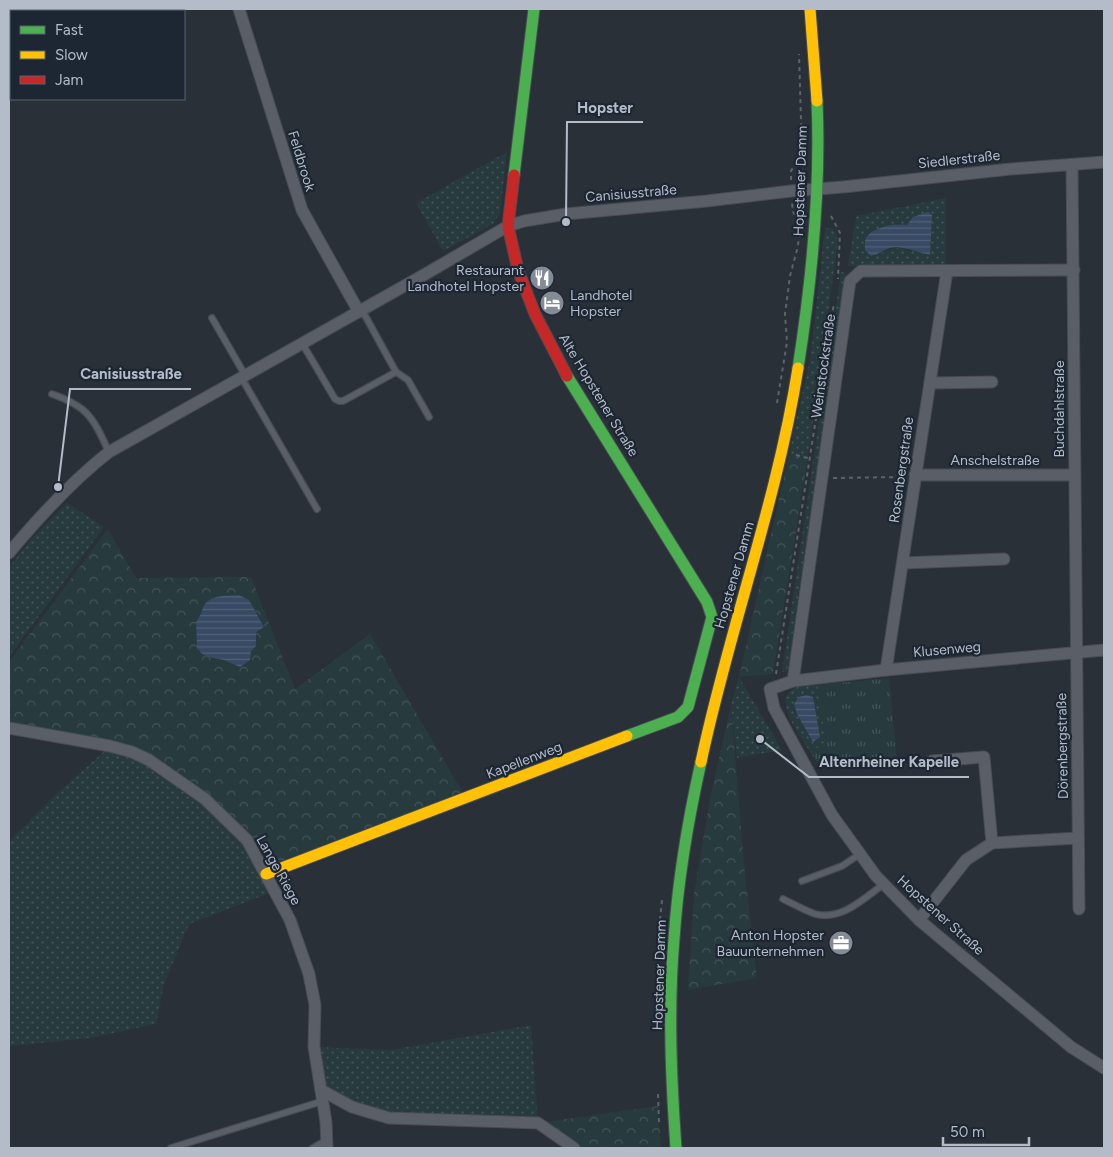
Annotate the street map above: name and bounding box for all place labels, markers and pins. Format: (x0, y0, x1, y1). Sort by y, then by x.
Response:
callout: Hopster (567, 92, 643, 122)
place label: Restaurant Landhotel Hopster (407, 262, 524, 295)
restaurant icon: Restaurant Landhotel Hopster (529, 265, 555, 291)
place label: Landhotel Hopster (570, 287, 632, 320)
hotel icon: Landhotel Hopster (539, 290, 565, 316)
callout: Canisiusstraße (70, 359, 191, 389)
callout: Altenrheiner Kapelle (809, 747, 969, 777)
place label: Anton Hopster Bauunternehmen (717, 927, 824, 960)
office icon: Anton Hopster Bauunternehmen (828, 930, 854, 956)

